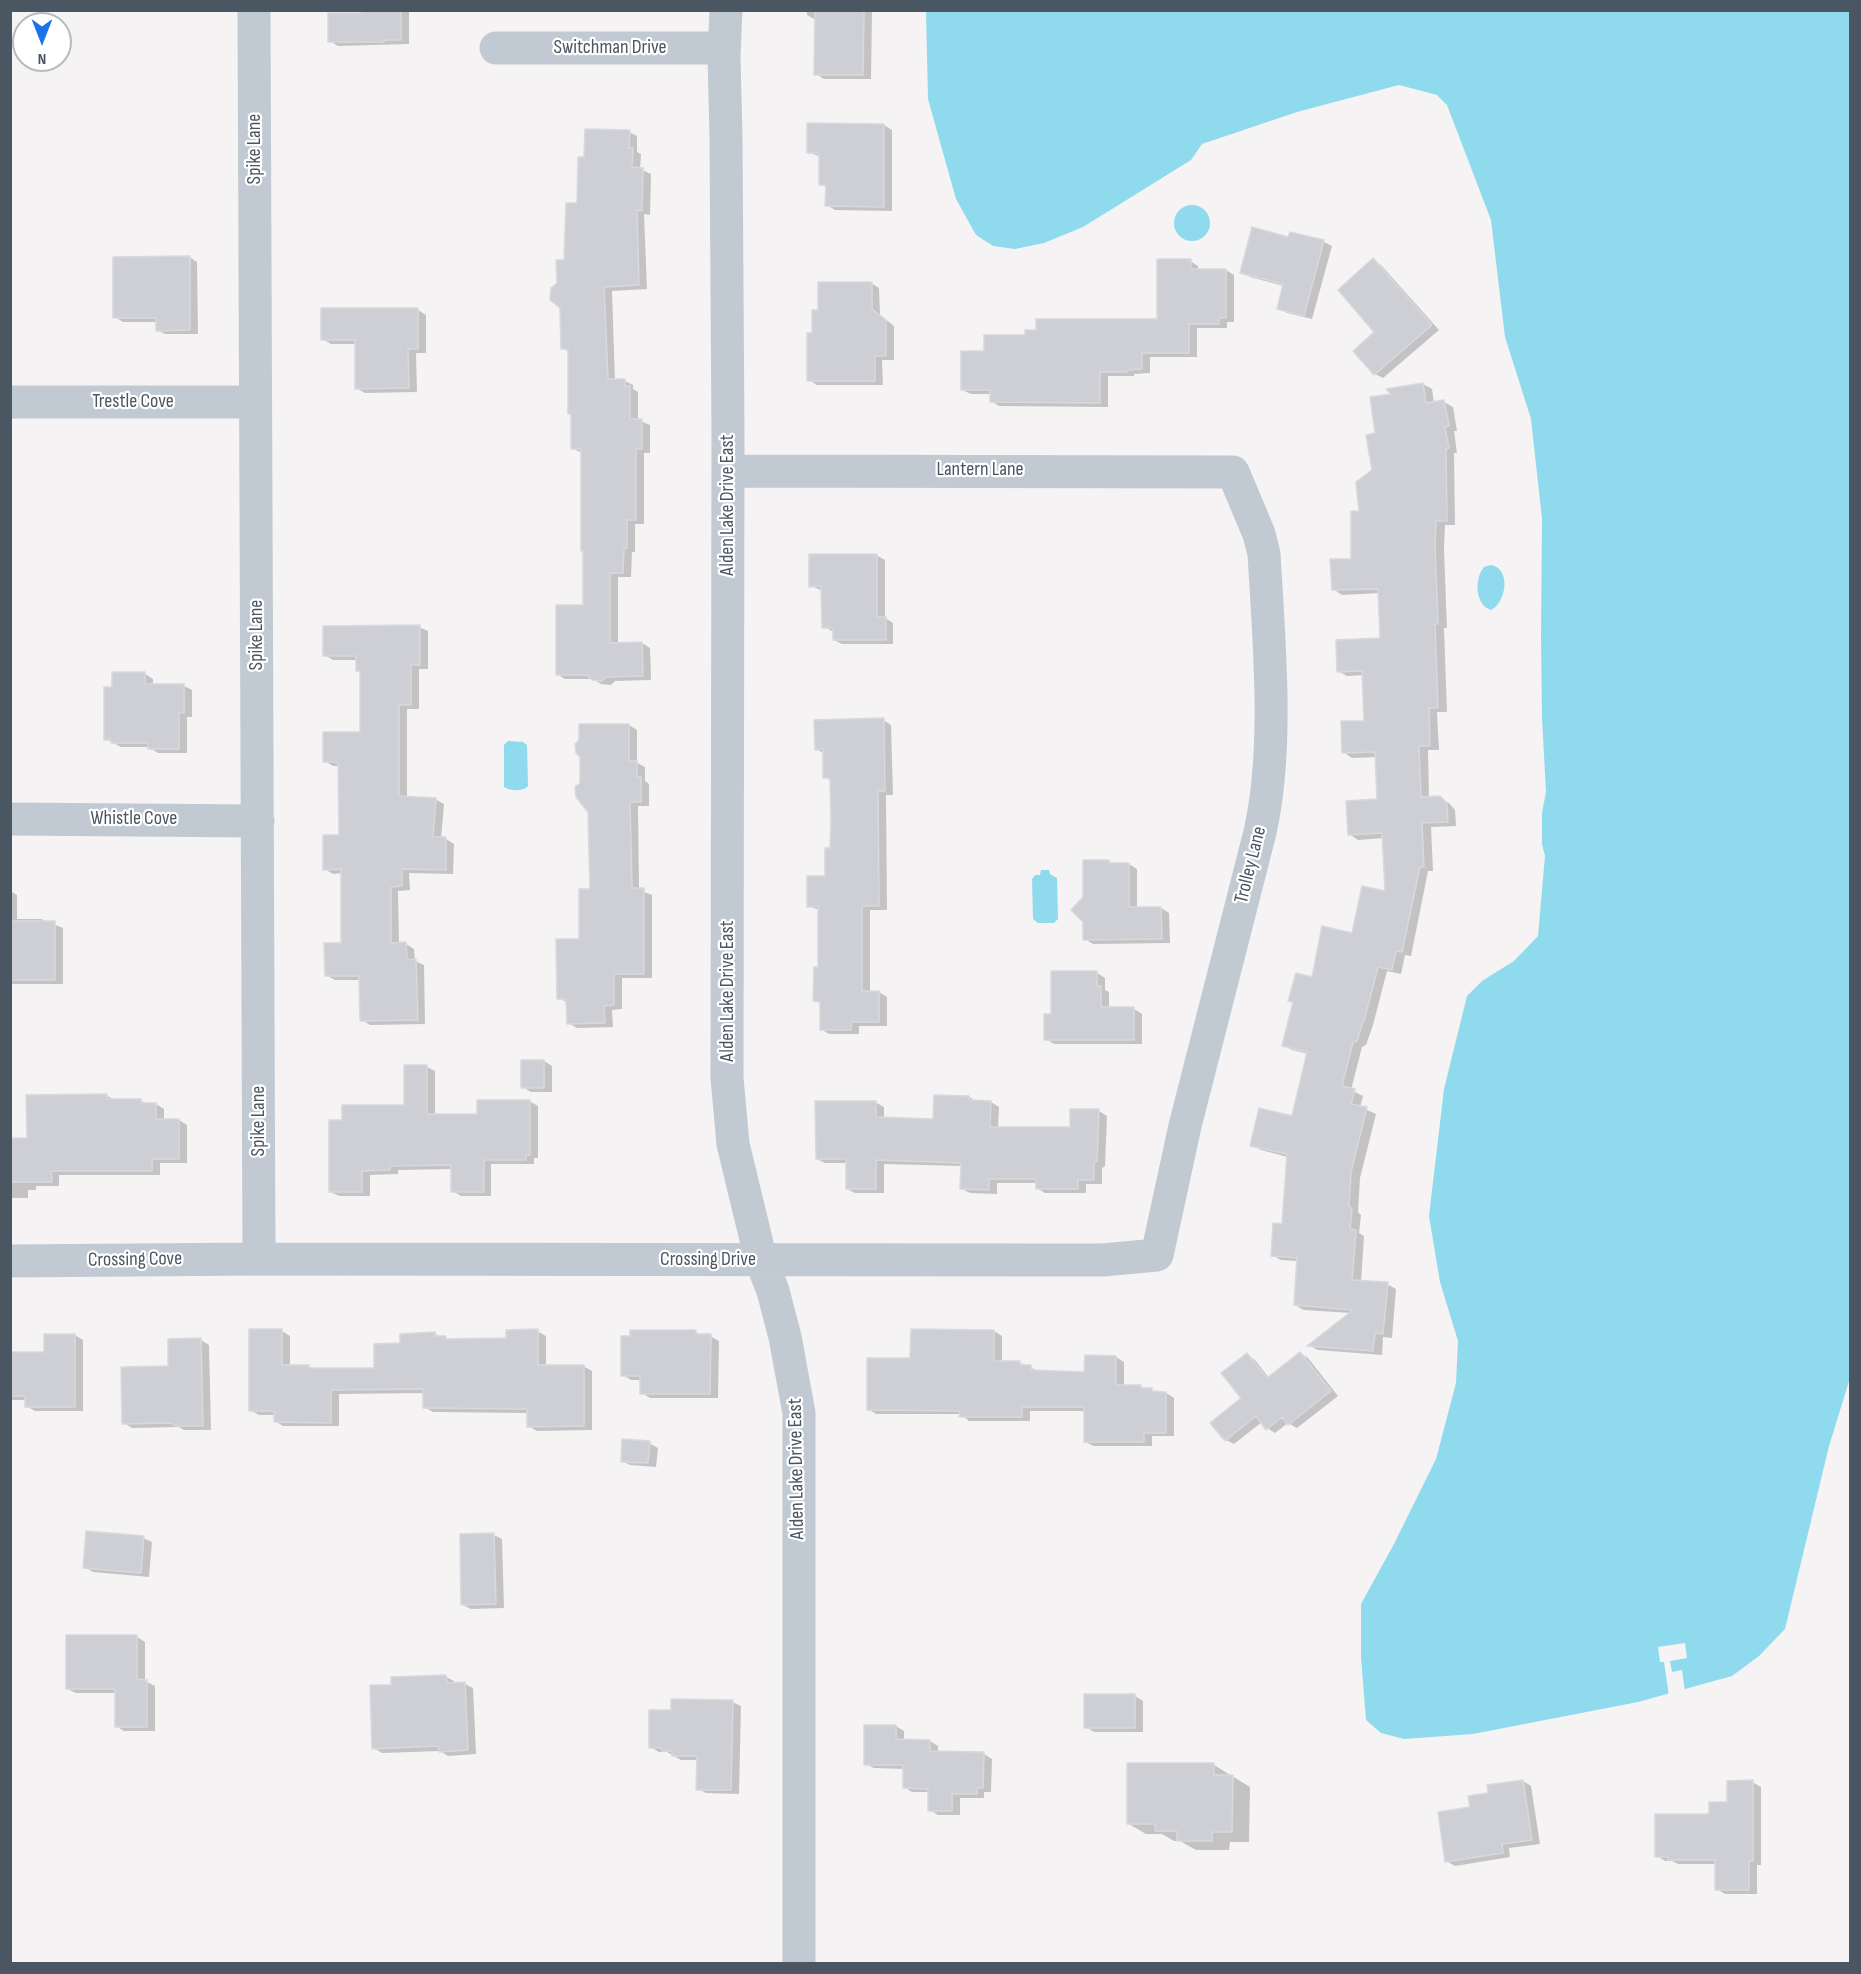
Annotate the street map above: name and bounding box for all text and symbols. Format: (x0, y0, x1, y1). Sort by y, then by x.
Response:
north arrow (12, 12, 72, 72)
street label: Switchman Drive (553, 36, 667, 60)
text: N (38, 49, 46, 68)
street label: Spike Lane (243, 114, 267, 184)
street label: Trestle Cove (92, 390, 174, 414)
street label: Alden Lake Drive East (716, 434, 740, 576)
street label: Lantern Lane (937, 458, 1023, 482)
street label: Spike Lane (245, 600, 269, 670)
street label: Whistle Cove (91, 807, 177, 831)
street label: Trolley Lane (1230, 824, 1272, 906)
street label: Alden Lake Drive East (716, 920, 740, 1062)
street label: Spike Lane (247, 1086, 271, 1156)
street label: Crossing Cove (88, 1247, 182, 1273)
street label: Crossing Drive (660, 1248, 756, 1272)
street label: Alden Lake Drive East (784, 1398, 810, 1540)

